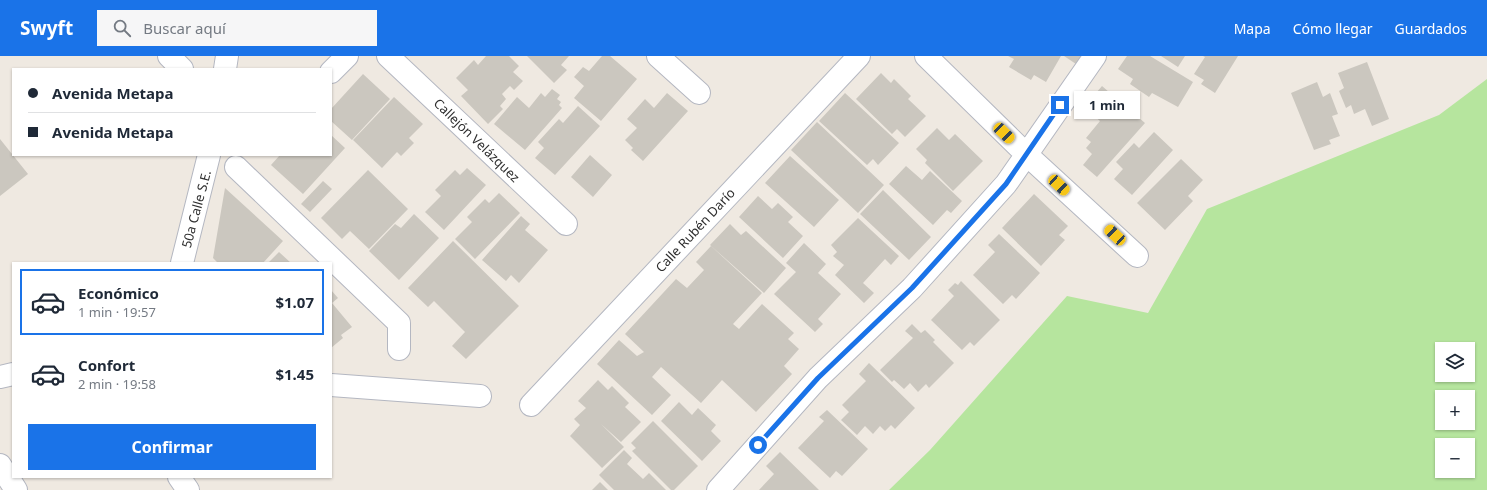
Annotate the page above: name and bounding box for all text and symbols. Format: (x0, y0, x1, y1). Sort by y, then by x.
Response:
search box (97, 10, 377, 46)
text: Swyft (20, 15, 73, 41)
icon: search (111, 17, 133, 39)
text: Buscar aquí (143, 18, 226, 38)
text: Mapa (1234, 19, 1271, 38)
text: Cómo llegar (1293, 19, 1373, 38)
text: Guardados (1395, 19, 1467, 38)
text: Avenida Metapa (52, 83, 174, 103)
callout: 1 min (1074, 91, 1140, 119)
street label: Callejón Velázquez (430, 94, 524, 186)
route end (1051, 96, 1069, 114)
text: 1 min (1089, 96, 1125, 114)
car (991, 120, 1017, 146)
text: Avenida Metapa (52, 122, 174, 142)
street label: 50a Calle S.E. (177, 168, 215, 250)
car (1046, 172, 1072, 198)
street label: Calle Rubén Darío (651, 184, 739, 276)
car (1102, 222, 1128, 248)
text: Económico (78, 283, 159, 303)
icon: car (30, 284, 66, 320)
text: $1.07 (275, 292, 314, 312)
text: 1 min · 19:57 (78, 303, 156, 321)
map controls (1435, 342, 1475, 478)
button: layers (1435, 342, 1475, 382)
text: Confort (78, 355, 135, 375)
icon: car (30, 356, 66, 392)
text: $1.45 (275, 364, 314, 384)
text: 2 min · 19:58 (78, 375, 156, 393)
button: + (1435, 390, 1475, 430)
button: Confirmar (28, 424, 316, 470)
route start (749, 436, 767, 454)
button: − (1435, 438, 1475, 478)

